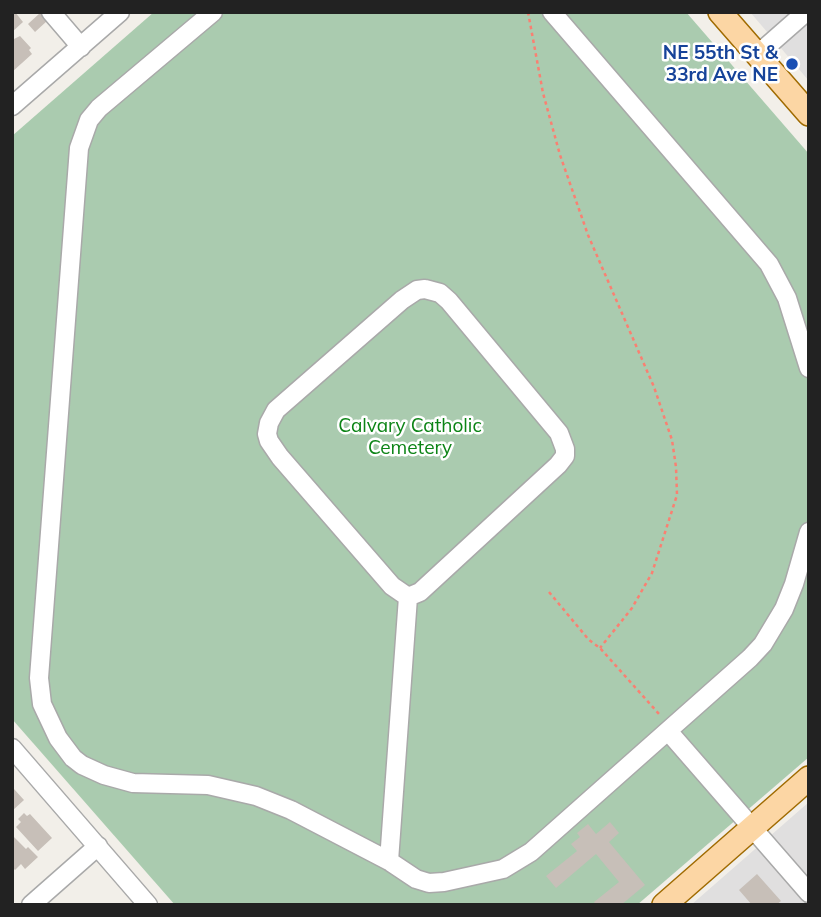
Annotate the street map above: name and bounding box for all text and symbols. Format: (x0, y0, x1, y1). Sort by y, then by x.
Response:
place label: NE 55th St & 33rd Ave NE (663, 42, 778, 86)
marker: NE 55th St & 33rd Ave NE (784, 56, 800, 72)
park label: Calvary Catholic Cemetery (338, 415, 482, 459)

